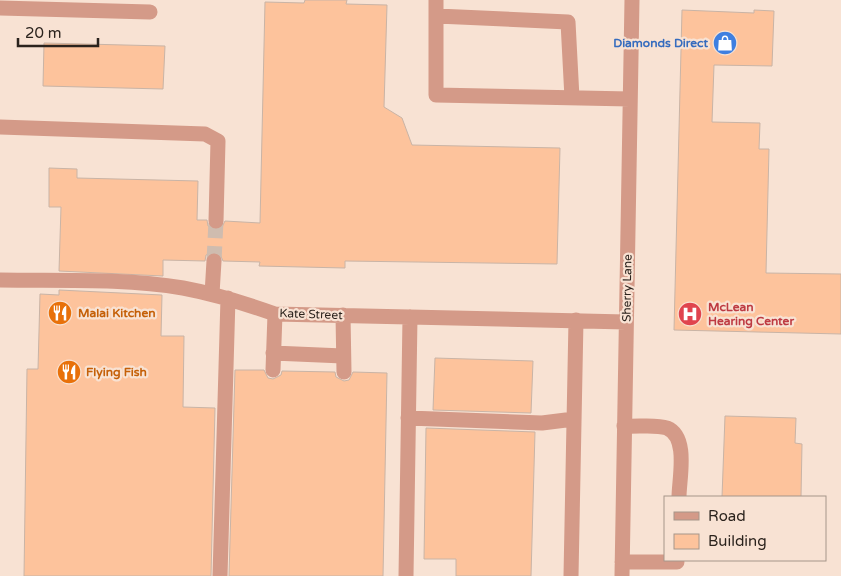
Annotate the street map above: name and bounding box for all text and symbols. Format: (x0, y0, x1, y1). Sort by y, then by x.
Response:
scale bar (18, 15, 98, 47)
text: 20 m (25, 24, 62, 42)
shop icon: Diamonds Direct (712, 30, 738, 56)
place label: Diamonds Direct (613, 36, 708, 50)
street label: Sherry Lane (619, 254, 635, 322)
restaurant icon: Malai Kitchen (47, 300, 73, 326)
place label: McLean Hearing Center (708, 300, 794, 329)
hospital icon: McLean Hearing Center (677, 301, 703, 327)
place label: Malai Kitchen (78, 306, 156, 320)
street label: Kate Street (279, 306, 343, 322)
restaurant icon: Flying Fish (56, 359, 82, 385)
place label: Flying Fish (86, 365, 147, 380)
legend (664, 496, 826, 561)
text: Road (708, 507, 746, 525)
text: Building (708, 532, 767, 550)

